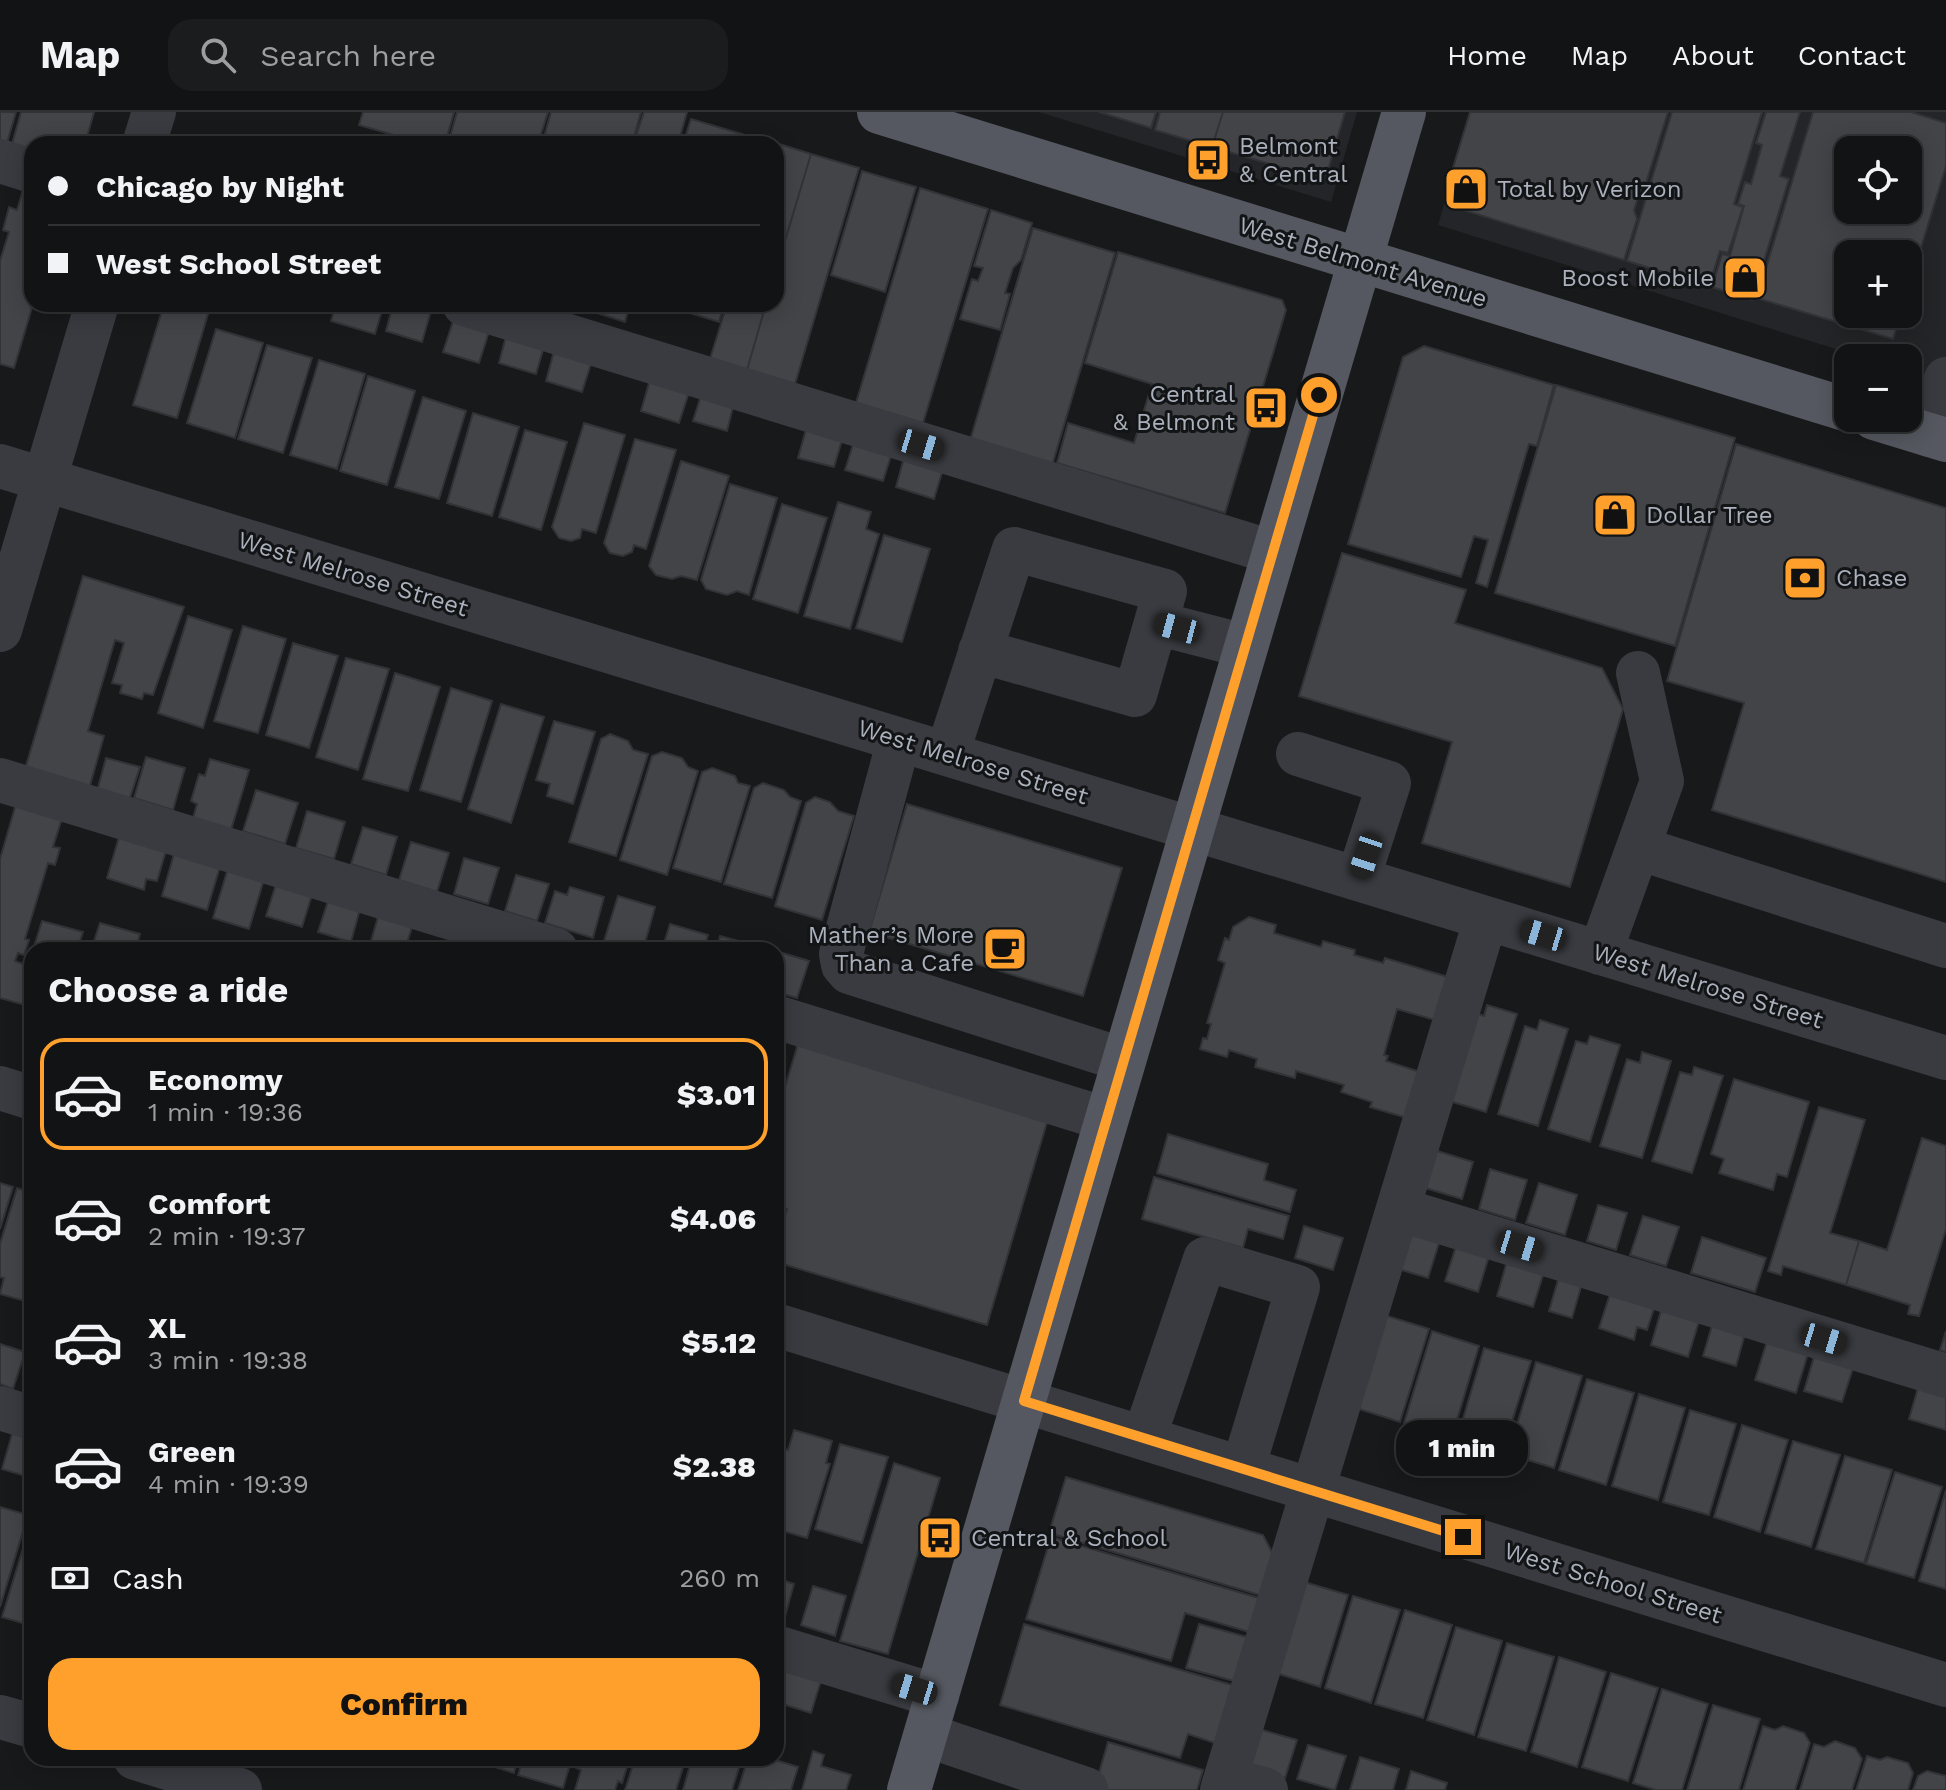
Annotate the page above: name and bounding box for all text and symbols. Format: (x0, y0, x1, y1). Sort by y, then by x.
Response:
search box (168, 19, 728, 91)
text: Map (40, 33, 120, 77)
icon: search (196, 33, 240, 77)
text: Search here (260, 38, 436, 73)
text: Home (1447, 39, 1527, 72)
text: Map (1571, 39, 1628, 72)
text: About (1672, 39, 1754, 72)
text: Contact (1798, 39, 1906, 72)
place label: Belmont & Central (1239, 132, 1348, 188)
bus stop icon: Belmont & Central (1184, 136, 1232, 184)
map controls (1834, 136, 1922, 432)
button: locate (1834, 136, 1922, 224)
shop icon: Total by Verizon (1442, 165, 1490, 213)
text: Chicago by Night (96, 169, 344, 204)
place label: Total by Verizon (1497, 175, 1682, 203)
street label: West Belmont Avenue (1236, 211, 1490, 313)
button: + (1834, 240, 1922, 328)
text: West School Street (96, 246, 381, 281)
shop icon: Boost Mobile (1721, 254, 1769, 302)
place label: Boost Mobile (1561, 264, 1714, 292)
button: − (1834, 344, 1922, 432)
route start (1301, 377, 1337, 413)
place label: Central & Belmont (1113, 380, 1236, 436)
bus stop icon: Central & Belmont (1242, 384, 1290, 432)
car (895, 427, 947, 463)
shop icon: Dollar Tree (1591, 491, 1639, 539)
place label: Dollar Tree (1646, 501, 1773, 529)
street label: West Melrose Street (235, 526, 471, 622)
bank icon: Chase (1781, 554, 1829, 602)
place label: Chase (1836, 564, 1907, 592)
car (1151, 610, 1203, 646)
street label: West Melrose Street (855, 714, 1091, 810)
car (1347, 829, 1385, 883)
car (1517, 917, 1569, 953)
place label: Mather’s More Than a Cafe (808, 921, 974, 977)
cafe icon: Mather’s More Than a Cafe (981, 925, 1029, 973)
street label: West Melrose Street (1590, 938, 1826, 1034)
text: Choose a ride (48, 969, 288, 1011)
icon: car (52, 1058, 124, 1130)
text: Economy (148, 1062, 283, 1097)
text: $3.01 (677, 1077, 756, 1112)
text: 1 min · 19:36 (148, 1097, 303, 1127)
icon: car (52, 1182, 124, 1254)
text: Comfort (148, 1186, 270, 1221)
text: $4.06 (670, 1201, 756, 1236)
text: 2 min · 19:37 (148, 1221, 305, 1251)
car (1494, 1228, 1546, 1264)
icon: car (52, 1306, 124, 1378)
text: XL (148, 1310, 186, 1345)
car (1798, 1321, 1850, 1357)
text: $5.12 (682, 1325, 756, 1360)
text: 3 min · 19:38 (148, 1345, 308, 1375)
callout: 1 min (1397, 1421, 1529, 1477)
icon: car (52, 1430, 124, 1502)
text: 1 min (1429, 1433, 1495, 1463)
text: Green (148, 1434, 236, 1469)
text: $2.38 (673, 1449, 756, 1484)
text: 4 min · 19:39 (148, 1469, 309, 1499)
bus stop icon: Central & School (916, 1514, 964, 1562)
route end (1445, 1519, 1481, 1555)
place label: Central & School (971, 1524, 1167, 1552)
street label: West School Street (1501, 1537, 1725, 1629)
icon: cash (48, 1556, 92, 1600)
text: Cash (112, 1561, 184, 1596)
text: 260 m (679, 1563, 760, 1593)
button: Confirm (48, 1658, 760, 1750)
car (888, 1671, 940, 1707)

